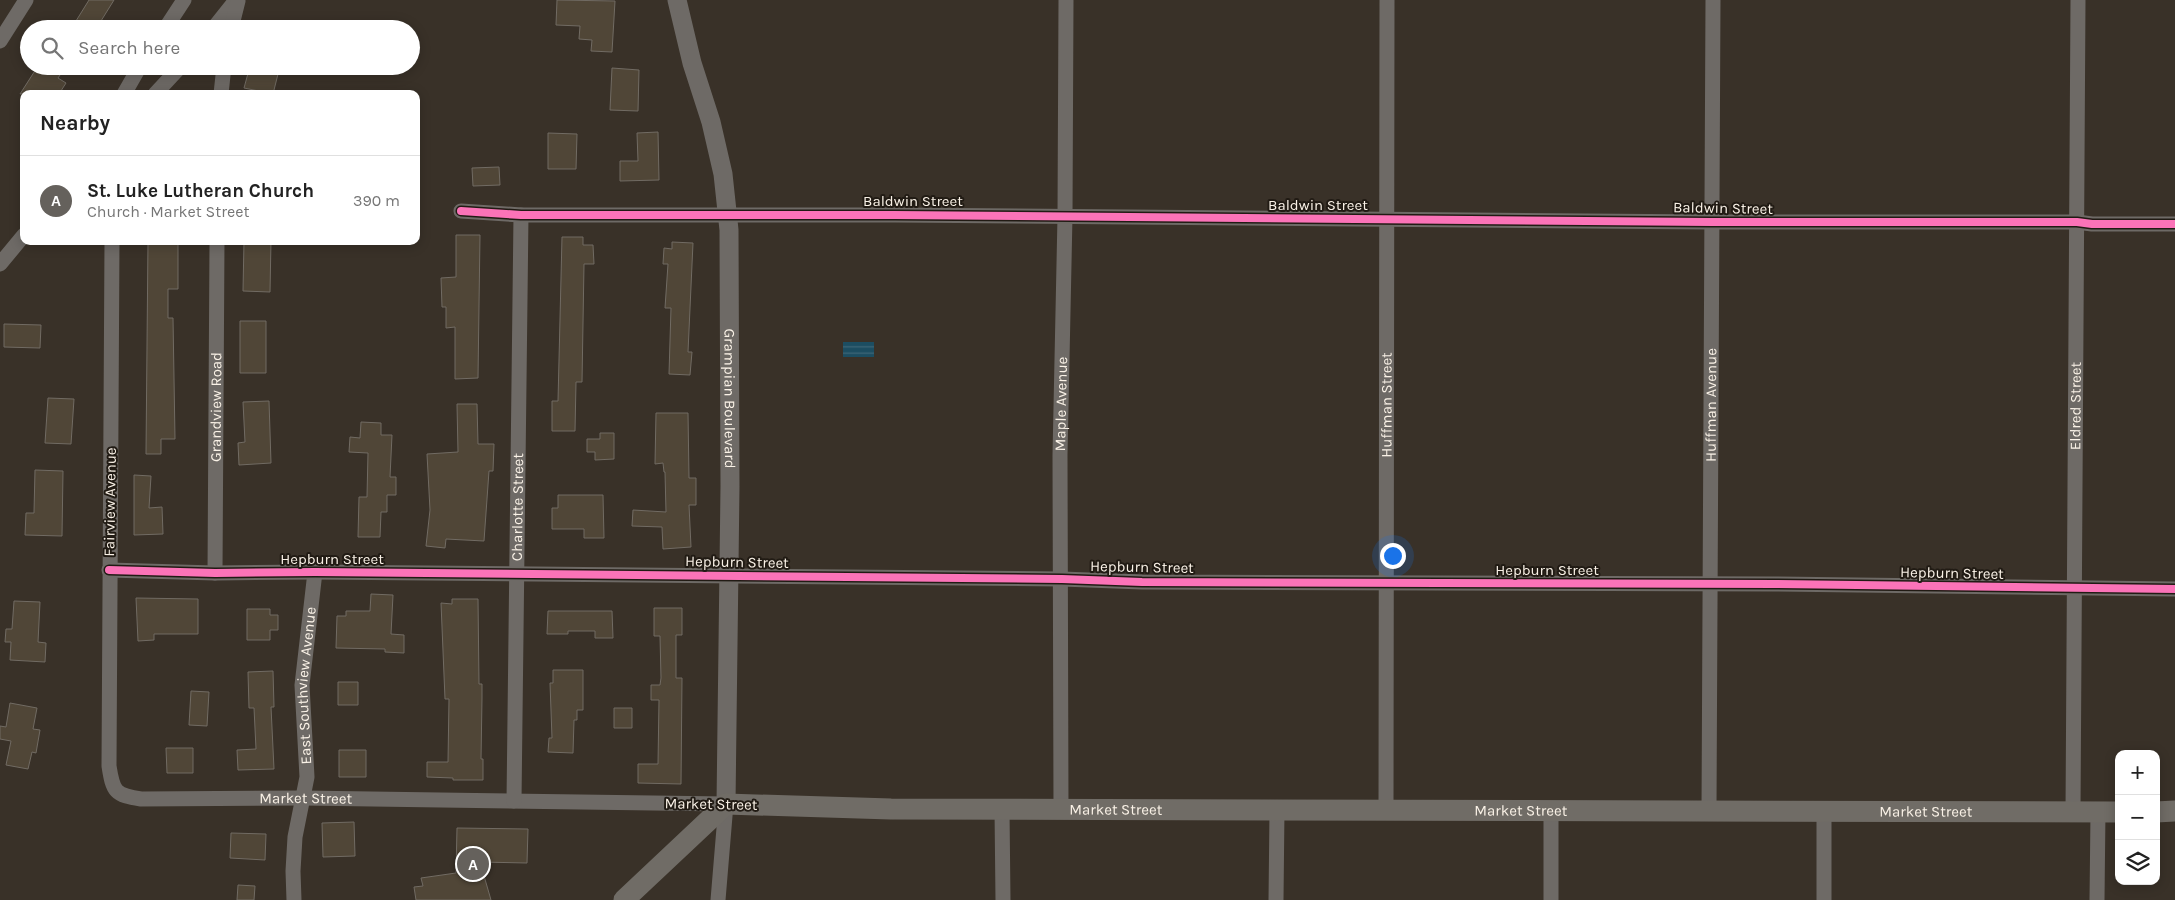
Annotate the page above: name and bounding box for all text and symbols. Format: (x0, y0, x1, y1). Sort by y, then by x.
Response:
search box (20, 20, 420, 75)
icon: search (38, 34, 66, 62)
text: Search here (78, 37, 180, 59)
text: Nearby (40, 111, 110, 135)
text: St. Luke Lutheran Church (87, 180, 314, 202)
text: A (51, 191, 61, 210)
text: 390 m (353, 191, 400, 210)
street label: Baldwin Street (863, 192, 963, 210)
street label: Baldwin Street (1268, 196, 1368, 214)
street label: Baldwin Street (1673, 198, 1773, 218)
text: Church · Market Street (87, 202, 249, 221)
street label: Grampian Boulevard (720, 328, 739, 469)
street label: Huffman Avenue (1702, 348, 1720, 462)
street label: Grandview Road (207, 352, 225, 462)
street label: Huffman Street (1377, 352, 1396, 458)
street label: Maple Avenue (1051, 357, 1071, 452)
street label: Eldred Street (2066, 361, 2085, 450)
street label: Fairview Avenue (100, 447, 120, 557)
street label: Charlotte Street (508, 452, 527, 561)
your location (1380, 543, 1406, 569)
street label: Hepburn Street (280, 550, 384, 568)
street label: Hepburn Street (685, 552, 789, 572)
street label: Hepburn Street (1090, 557, 1194, 577)
street label: Hepburn Street (1495, 561, 1599, 579)
street label: Hepburn Street (1900, 563, 2004, 583)
street label: East Southview Avenue (293, 606, 320, 765)
map controls (2115, 750, 2160, 885)
button: + (2115, 750, 2160, 795)
street label: Market Street (259, 789, 353, 808)
street label: Market Street (664, 794, 758, 814)
button: − (2115, 795, 2160, 840)
street label: Market Street (1069, 800, 1163, 819)
street label: Market Street (1474, 801, 1568, 820)
street label: Market Street (1879, 802, 1973, 821)
button: layers (2115, 840, 2160, 885)
pin: A (457, 845, 489, 883)

